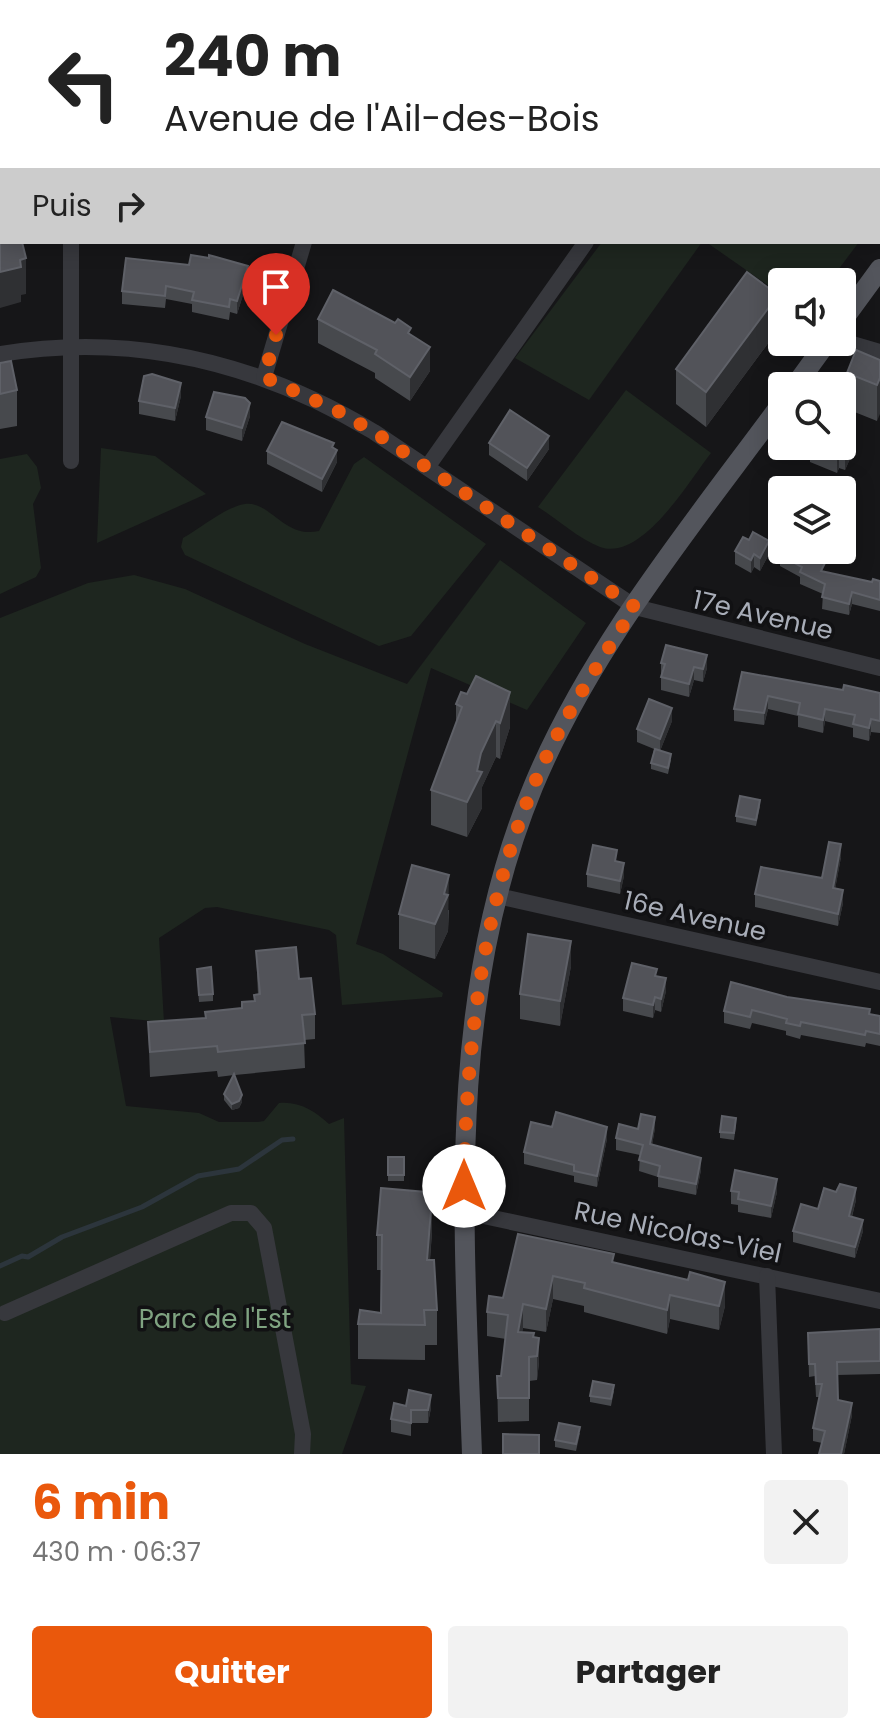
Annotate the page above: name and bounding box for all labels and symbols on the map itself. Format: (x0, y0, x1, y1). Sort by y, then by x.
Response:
pin (242, 253, 310, 335)
street label: 17e Avenue (689, 581, 837, 649)
street label: 16e Avenue (620, 882, 770, 950)
position arrow (422, 1144, 506, 1228)
street label: Rue Nicolas-Viel (571, 1192, 785, 1272)
park label: Parc de l'Est (139, 1301, 291, 1337)

